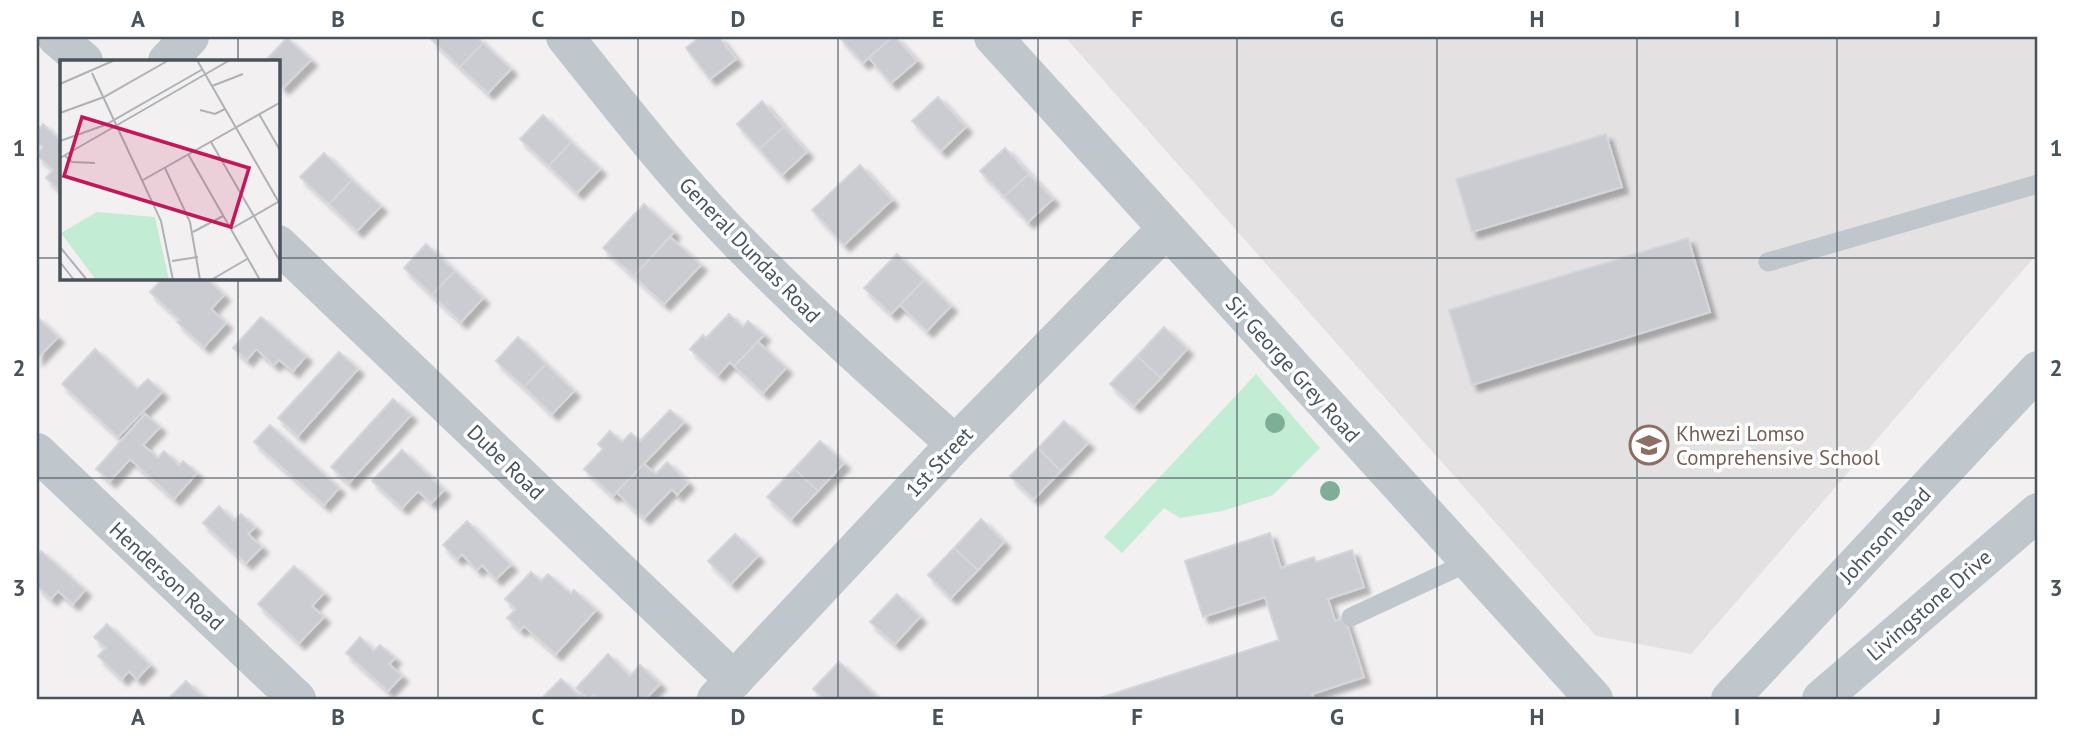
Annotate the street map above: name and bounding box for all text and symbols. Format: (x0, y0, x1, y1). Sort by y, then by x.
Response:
text: A (131, 4, 145, 33)
text: B (331, 4, 345, 33)
text: C (532, 4, 545, 33)
text: D (731, 4, 745, 33)
text: E (932, 4, 944, 33)
text: F (1131, 4, 1143, 33)
text: G (1330, 4, 1344, 33)
text: H (1530, 4, 1544, 33)
text: I (1734, 4, 1740, 33)
text: J (1932, 4, 1941, 33)
inset map (60, 60, 280, 280)
text: 1 (12, 133, 26, 162)
text: 1 (2049, 133, 2063, 162)
street label: General Dundas Road (674, 172, 826, 328)
street label: Sir George Grey Road (1220, 290, 1366, 448)
text: 2 (12, 353, 26, 382)
text: 2 (2049, 353, 2063, 382)
street label: Dube Road (462, 419, 550, 505)
place label: Khwezi Lomso Comprehensive School (1676, 420, 1880, 471)
street label: 1st Street (900, 421, 978, 503)
school or university icon: Khwezi Lomso Comprehensive School (1628, 424, 1670, 466)
street label: Johnson Road (1833, 481, 1936, 590)
street label: Henderson Road (104, 516, 230, 636)
street label: Livingstone Drive (1861, 543, 1997, 667)
text: 3 (12, 573, 26, 602)
text: 3 (2049, 573, 2063, 602)
text: A (131, 702, 145, 731)
text: B (331, 702, 345, 731)
text: C (532, 702, 545, 731)
text: D (731, 702, 745, 731)
text: E (932, 702, 944, 731)
text: F (1131, 702, 1143, 731)
text: G (1330, 702, 1344, 731)
text: H (1530, 702, 1544, 731)
text: I (1734, 702, 1740, 731)
text: J (1932, 702, 1941, 731)

